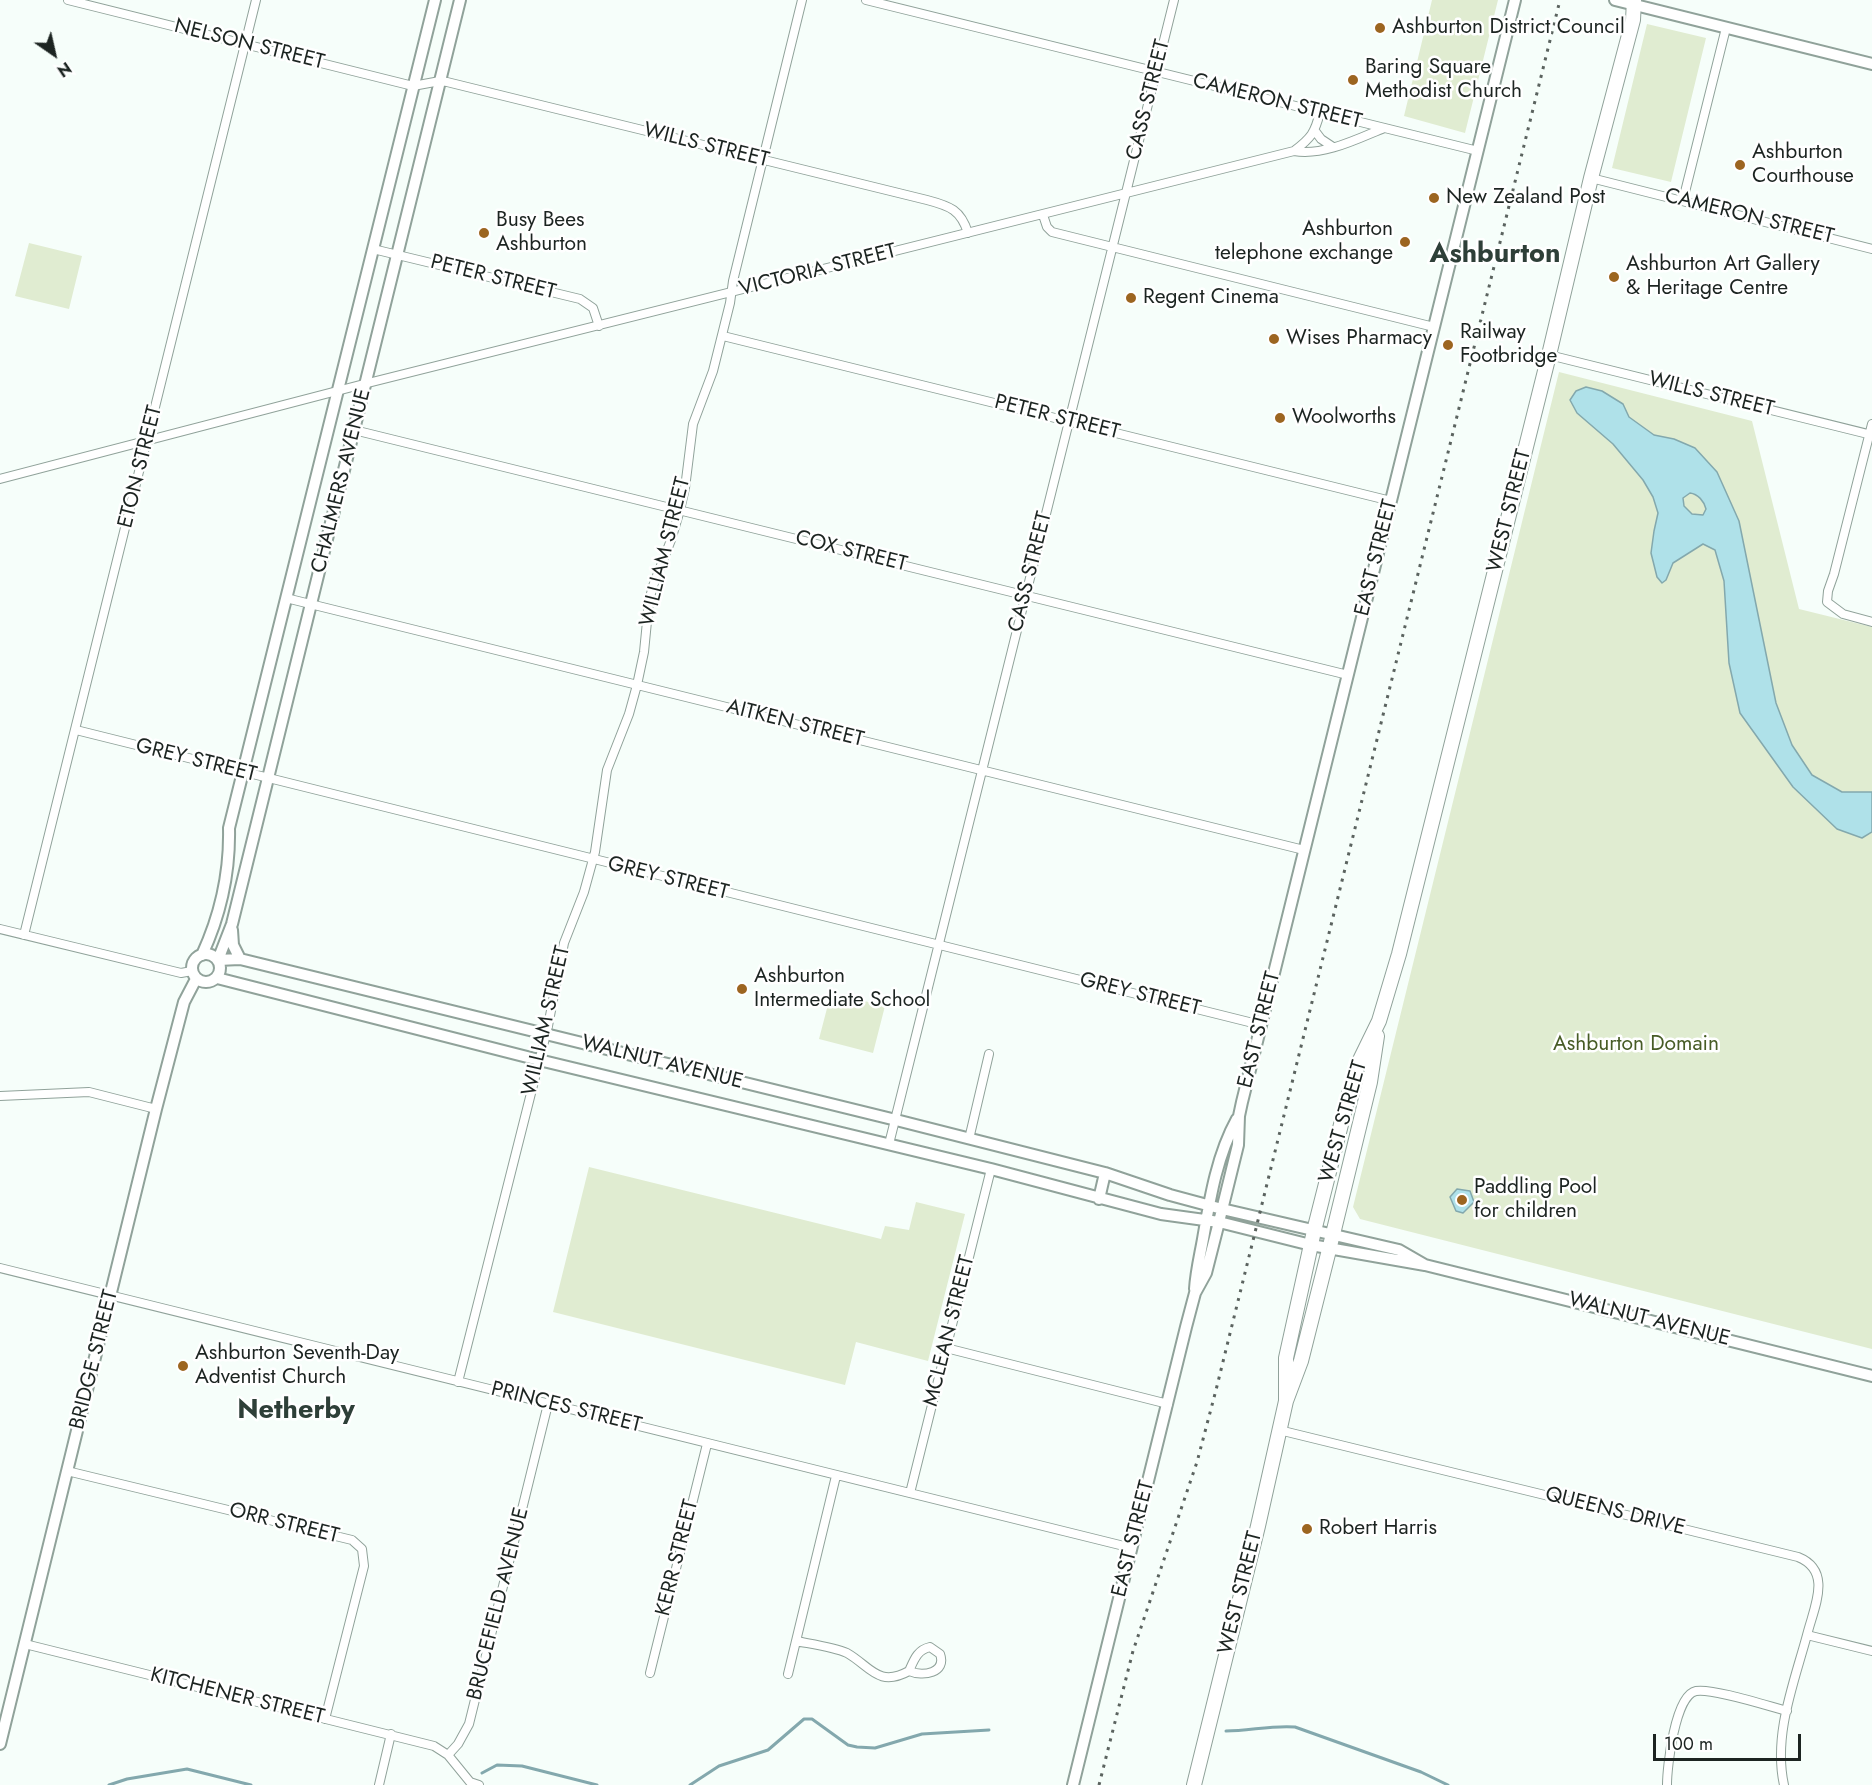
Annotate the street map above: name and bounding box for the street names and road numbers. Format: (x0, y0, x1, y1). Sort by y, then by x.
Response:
street label: NELSON STREET (171, 14, 327, 76)
street label: CASS STREET (1122, 37, 1176, 163)
street label: CAMERON STREET (1190, 69, 1364, 135)
street label: WILLS STREET (641, 118, 771, 174)
street label: CAMERON STREET (1662, 184, 1836, 250)
street label: VICTORIA STREET (737, 239, 899, 303)
street label: PETER STREET (428, 250, 558, 306)
street label: WILLS STREET (1646, 367, 1776, 423)
street label: CHALMERS AVENUE (307, 386, 377, 576)
street label: PETER STREET (992, 390, 1122, 446)
street label: ETON STREET (114, 403, 168, 531)
street label: WEST STREET (1483, 447, 1537, 575)
street label: WILLIAM STREET (635, 475, 697, 629)
street label: EAST STREET (1350, 497, 1404, 619)
street label: CASS STREET (1004, 509, 1058, 635)
street label: COX STREET (793, 526, 909, 578)
street label: AITKEN STREET (724, 695, 866, 753)
street label: GREY STREET (133, 734, 259, 788)
street label: GREY STREET (605, 852, 731, 906)
street label: WILLIAM STREET (518, 944, 576, 1098)
street label: GREY STREET (1077, 968, 1203, 1022)
street label: EAST STREET (1233, 969, 1287, 1091)
street label: WALNUT AVENUE (579, 1031, 745, 1095)
street label: WEST STREET (1315, 1058, 1373, 1186)
street label: MCLEAN STREET (919, 1253, 981, 1409)
street label: BRIDGE STREET (65, 1288, 125, 1432)
street label: WALNUT AVENUE (1566, 1288, 1732, 1352)
street label: PRINCES STREET (488, 1377, 644, 1439)
street label: EAST STREET (1107, 1478, 1161, 1600)
street label: QUEENS DRIVE (1542, 1482, 1688, 1542)
street label: KERR STREET (651, 1497, 705, 1619)
street label: ORR STREET (226, 1498, 342, 1550)
street label: BRUCEFIELD AVENUE (463, 1505, 535, 1703)
street label: WEST STREET (1214, 1529, 1268, 1657)
street label: KITCHENER STREET (147, 1663, 327, 1731)

